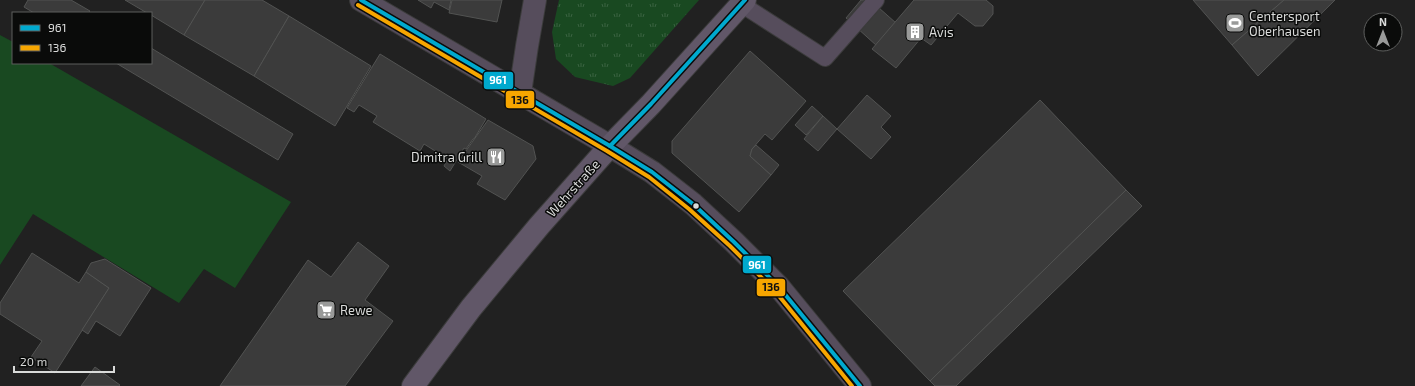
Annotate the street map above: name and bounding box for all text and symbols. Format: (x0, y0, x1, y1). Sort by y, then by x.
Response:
place label: Centersport Oberhausen (1249, 8, 1321, 39)
legend (12, 12, 152, 64)
sports icon: Centersport Oberhausen (1224, 12, 1246, 34)
north arrow (1363, 12, 1403, 52)
text: N (1379, 15, 1387, 28)
text: 961 (48, 20, 67, 34)
building icon: Avis (904, 21, 926, 43)
place label: Avis (929, 24, 954, 40)
text: 136 (48, 40, 66, 54)
line badge: 961 (483, 71, 514, 90)
text: 961 (489, 73, 507, 86)
line badge: 136 (505, 90, 535, 109)
text: 136 (511, 93, 529, 106)
restaurant icon: Dimitra Grill (485, 146, 507, 168)
place label: Dimitra Grill (411, 149, 482, 165)
street label: Wehrstraße (543, 156, 603, 220)
unlabelled marker (691, 201, 701, 211)
line badge: 961 (742, 255, 772, 274)
text: 961 (748, 258, 766, 271)
line badge: 136 (756, 278, 786, 297)
text: 136 (762, 280, 780, 293)
supermarket icon: Rewe (315, 299, 337, 321)
place label: Rewe (340, 302, 373, 318)
scale bar (14, 348, 114, 374)
text: 20 m (20, 354, 47, 368)

